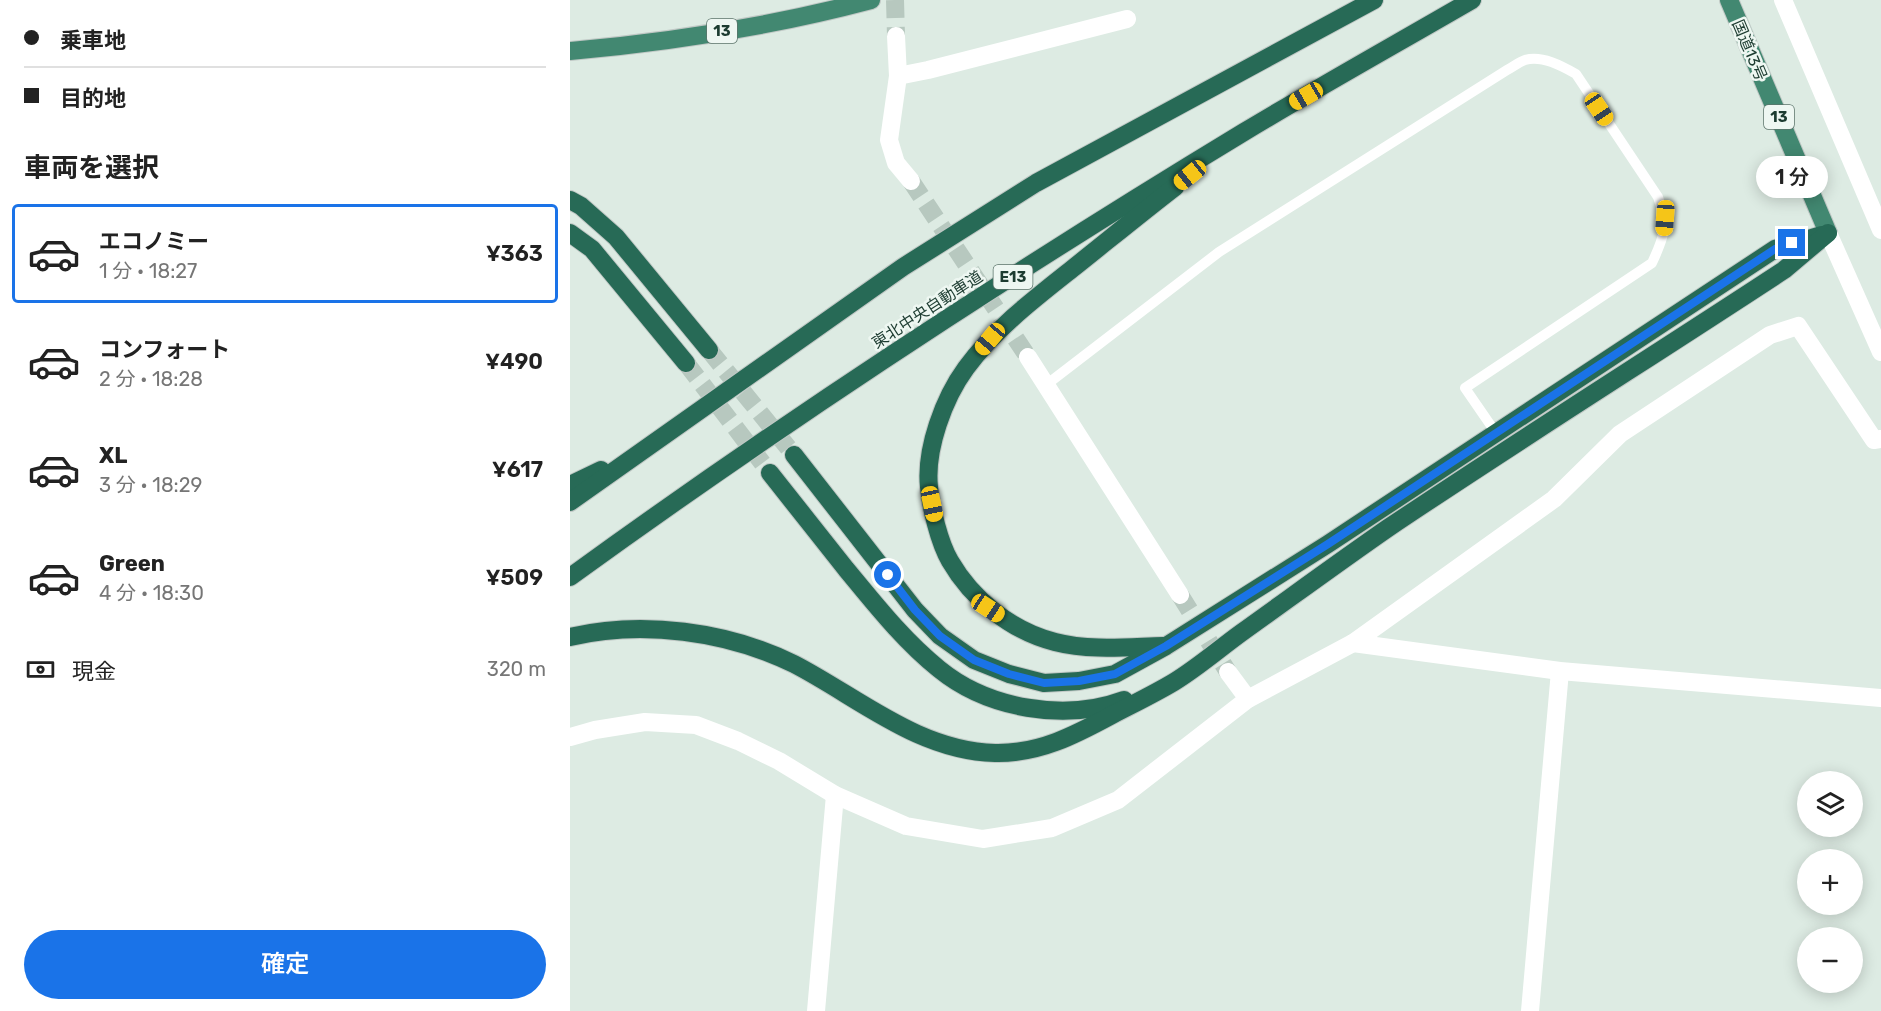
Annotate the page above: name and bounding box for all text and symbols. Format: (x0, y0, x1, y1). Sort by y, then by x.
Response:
street label: 国道13号 (1728, 17, 1771, 84)
road number: 13 (707, 19, 737, 43)
text: 乗車地 (60, 27, 126, 54)
car (1286, 79, 1326, 113)
text: 目的地 (60, 85, 126, 112)
car (1581, 89, 1617, 129)
road number: 13 (1764, 105, 1794, 129)
text: 車両を選択 (24, 152, 159, 184)
callout: 1 分 (1756, 156, 1828, 198)
car (1170, 157, 1210, 193)
text: 1 分 (1775, 165, 1809, 189)
car (1655, 199, 1675, 237)
icon: car (27, 227, 81, 281)
text: エコノミー (99, 228, 209, 255)
route end (1778, 229, 1805, 256)
text: ¥363 (486, 240, 543, 267)
text: 1 分 · 18:27 (99, 259, 197, 283)
road number: E13 (994, 265, 1032, 289)
street label: 東北中央自動車道 (868, 267, 986, 352)
car (972, 319, 1008, 359)
icon: car (27, 335, 81, 389)
text: コンフォート (99, 336, 230, 363)
text: ¥490 (485, 348, 543, 375)
text: 2 分 · 18:28 (99, 367, 203, 391)
text: XL (99, 442, 127, 469)
icon: car (27, 443, 81, 497)
text: ¥617 (492, 456, 543, 483)
text: 3 分 · 18:29 (99, 473, 202, 497)
car (919, 485, 945, 523)
text: Green (99, 550, 165, 577)
icon: car (27, 551, 81, 605)
route start (874, 561, 901, 588)
text: ¥509 (486, 564, 543, 591)
text: 4 分 · 18:30 (99, 581, 204, 605)
car (968, 591, 1008, 625)
icon: cash (24, 653, 57, 686)
text: 320 m (487, 657, 546, 681)
text: 現金 (72, 658, 116, 685)
map controls (1797, 771, 1863, 993)
button: layers (1797, 771, 1863, 837)
button: + (1797, 849, 1863, 915)
button: − (1797, 927, 1863, 993)
button: 確定 (24, 930, 546, 999)

